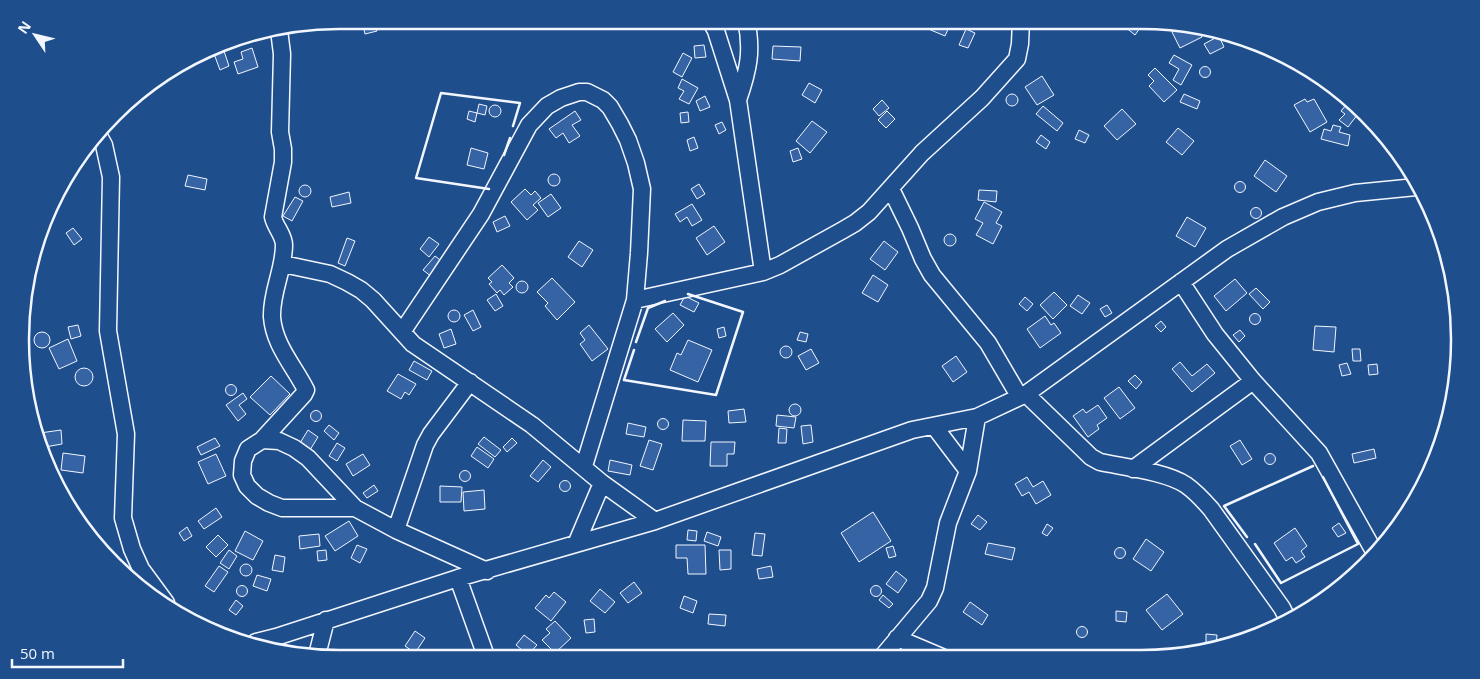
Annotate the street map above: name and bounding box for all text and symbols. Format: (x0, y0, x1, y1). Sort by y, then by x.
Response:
north arrow (10, 10, 60, 60)
text: N (13, 17, 35, 37)
scale bar (12, 636, 124, 668)
text: 50 m (20, 643, 55, 663)

